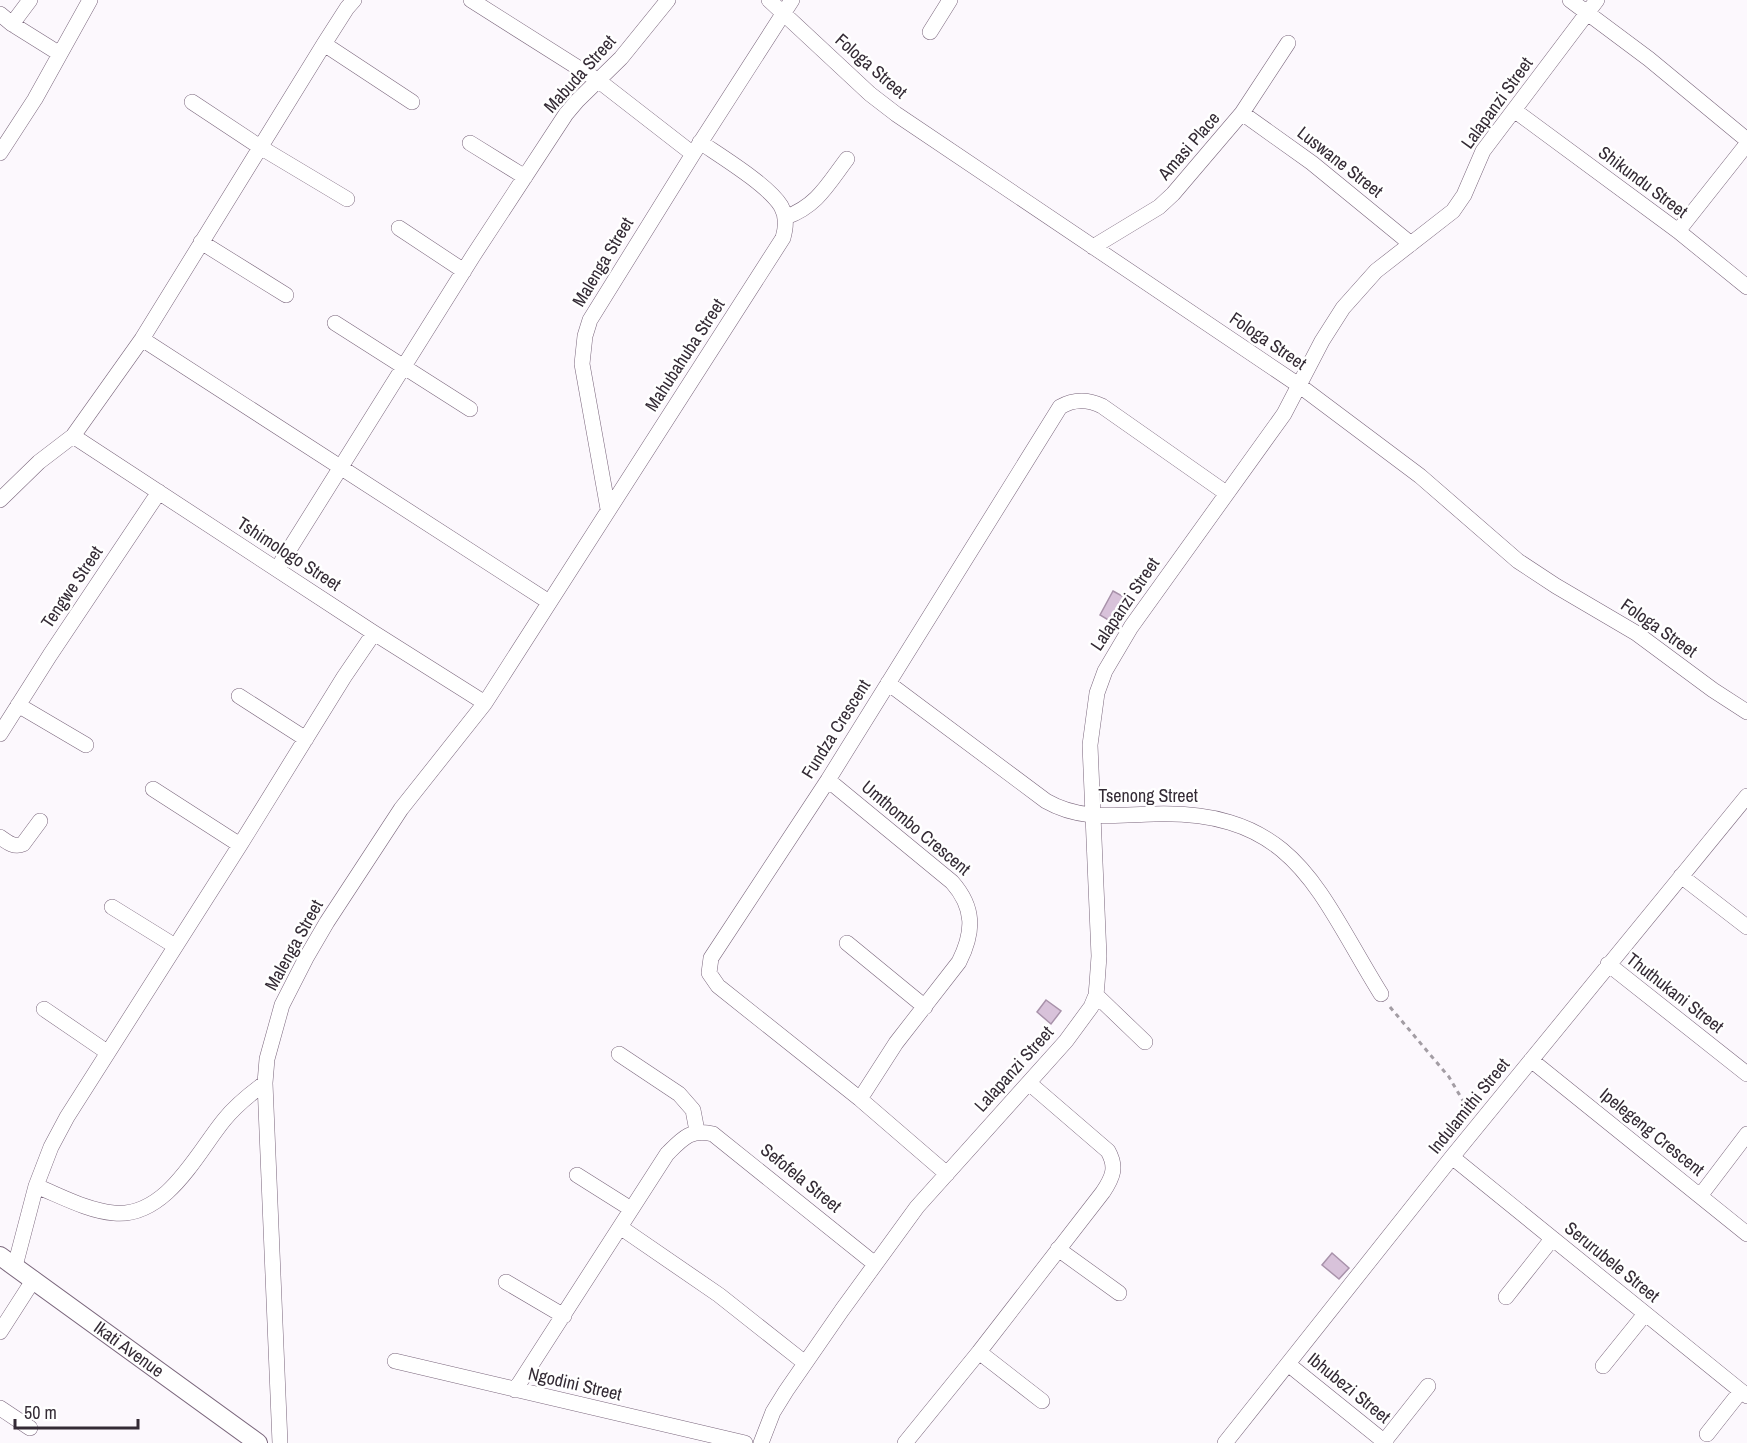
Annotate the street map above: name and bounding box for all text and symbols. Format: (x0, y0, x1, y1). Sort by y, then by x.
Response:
street label: Fologa Street (830, 27, 913, 104)
street label: Mabuda Street (538, 29, 621, 118)
street label: Lalapanzi Street (1455, 52, 1538, 154)
street label: Amasi Place (1151, 106, 1225, 186)
street label: Luswane Street (1292, 120, 1388, 203)
street label: Shikundu Street (1594, 140, 1693, 223)
street label: Malenga Street (566, 212, 639, 311)
street label: Mahubahuba Street (639, 294, 730, 416)
street label: Fologa Street (1225, 306, 1312, 376)
street label: Tshimologo Street (232, 511, 346, 597)
street label: Tengwe Street (35, 541, 108, 633)
street label: Lalapanzi Street (1084, 552, 1165, 655)
street label: Fologa Street (1616, 592, 1702, 663)
street label: Fundza Crescent (795, 674, 876, 783)
street label: Umthombo Crescent (856, 775, 976, 881)
street label: Tsenong Street (1098, 783, 1198, 808)
street label: Malenga Street (258, 895, 329, 995)
street label: Thuthukani Street (1621, 947, 1729, 1039)
street label: Lalapanzi Street (968, 1020, 1059, 1117)
street label: Indulamithi Street (1422, 1053, 1515, 1159)
street label: Ipelegeng Crescent (1595, 1082, 1710, 1182)
street label: Sefofela Street (756, 1137, 847, 1218)
street label: Serurubele Street (1559, 1215, 1665, 1308)
street label: Ikati Avenue (89, 1315, 169, 1383)
street label: Ibhubezi Street (1303, 1346, 1396, 1429)
street label: Ngodini Street (526, 1361, 624, 1406)
scale bar (15, 1392, 138, 1430)
text: 50 m (24, 1400, 57, 1425)

